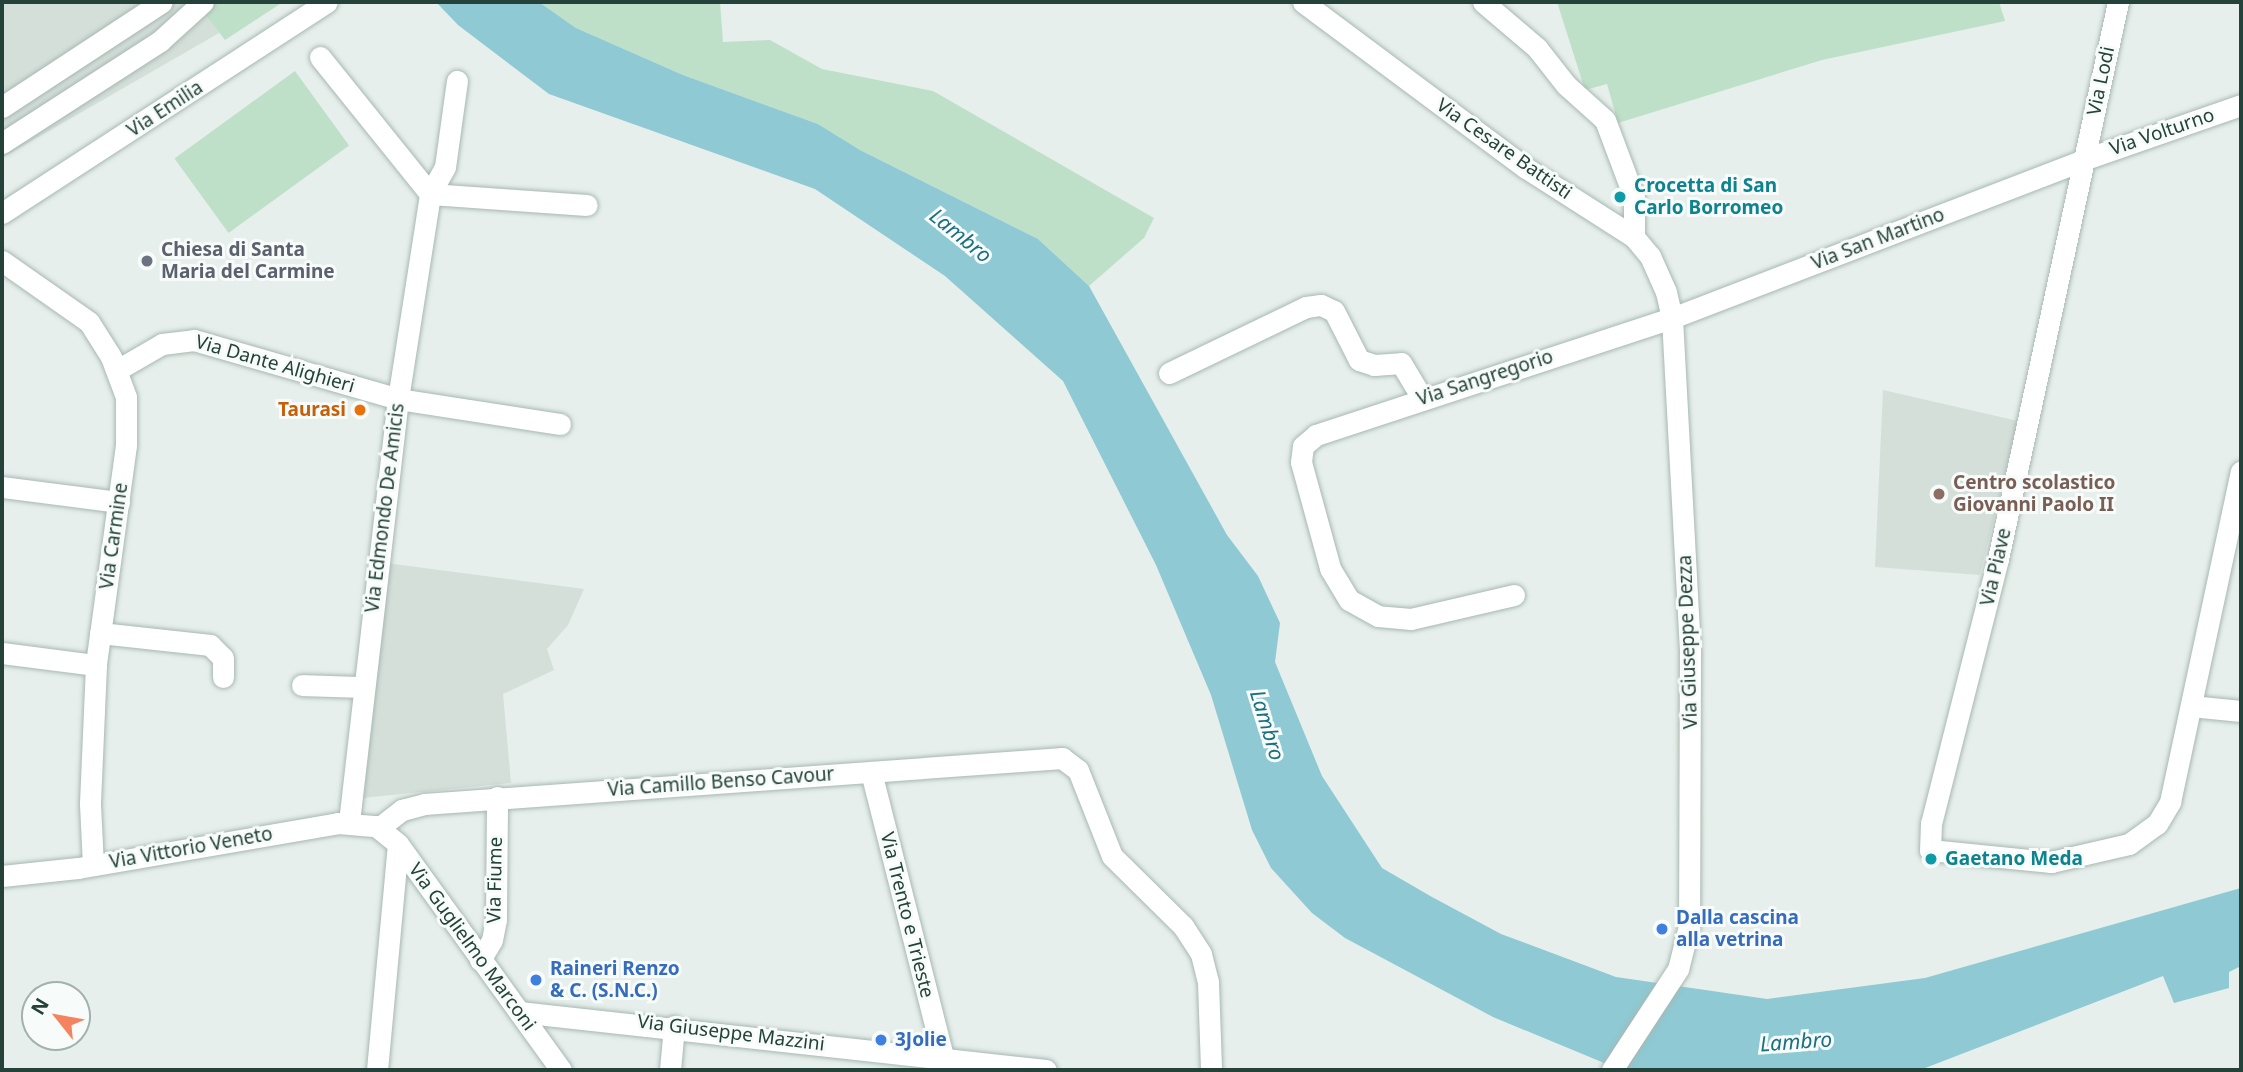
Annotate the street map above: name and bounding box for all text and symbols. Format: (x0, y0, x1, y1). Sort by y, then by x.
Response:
street label: Via Lodi (2083, 44, 2119, 118)
street label: Via Emilia (123, 76, 207, 142)
street label: Via Cesare Battisti (1432, 94, 1576, 204)
street label: Via Volturno (2107, 103, 2217, 161)
place label: Crocetta di San Carlo Borromeo (1634, 175, 1783, 219)
marker: Crocetta di San Carlo Borromeo (1612, 189, 1628, 205)
water label: Lambro (925, 202, 997, 268)
street label: Via San Martino (1808, 203, 1948, 275)
place label: Chiesa di Santa Maria del Carmine (161, 239, 335, 283)
marker: Chiesa di Santa Maria del Carmine (139, 253, 155, 269)
street label: Via Dante Alighieri (193, 330, 357, 398)
street label: Via Sangregorio (1414, 345, 1556, 411)
place label: Taurasi (278, 399, 346, 421)
marker: Taurasi (352, 402, 368, 418)
street label: Via Edmondo De Amicis (361, 402, 409, 614)
place label: Centro scolastico Giovanni Paolo II (1953, 472, 2115, 516)
street label: Via Carmine (95, 481, 133, 591)
marker: Centro scolastico Giovanni Paolo II (1931, 486, 1947, 502)
street label: Via Piave (1976, 526, 2016, 608)
street label: Via Giuseppe Dezza (1674, 555, 1702, 729)
water label: Lambro (1245, 687, 1291, 763)
street label: Via Camillo Benso Cavour (607, 763, 835, 801)
street label: Via Vittorio Veneto (108, 822, 274, 874)
street label: Via Trento e Trieste (875, 830, 939, 1000)
street label: Via Fiume (483, 836, 507, 924)
place label: Gaetano Meda (1945, 848, 2083, 870)
marker: Gaetano Meda (1923, 851, 1939, 867)
street label: Via Guglielmo Marconi (404, 859, 540, 1035)
place label: Dalla cascina alla vetrina (1676, 907, 1799, 951)
marker: Dalla cascina alla vetrina (1654, 921, 1670, 937)
place label: Raineri Renzo & C. (S.N.C.) (550, 958, 680, 1002)
marker: Raineri Renzo & C. (S.N.C.) (528, 972, 544, 988)
north arrow (21, 981, 91, 1051)
text: N (25, 993, 55, 1020)
street label: Via Giuseppe Mazzini (636, 1010, 826, 1056)
water label: Lambro (1759, 1026, 1833, 1056)
place label: 3Jolie (895, 1029, 947, 1051)
marker: 3Jolie (873, 1032, 889, 1048)

